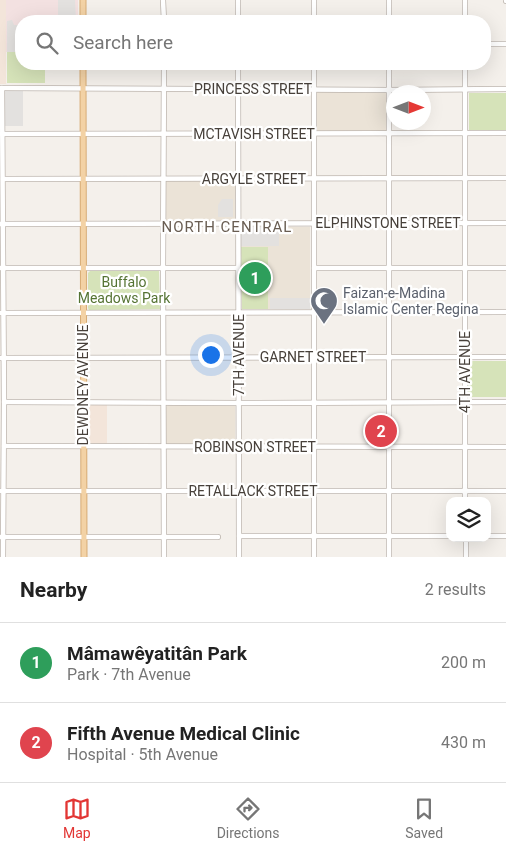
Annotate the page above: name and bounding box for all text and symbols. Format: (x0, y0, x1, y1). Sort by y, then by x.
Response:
search box (15, 15, 491, 70)
icon: search (33, 29, 61, 57)
text: Search here (73, 31, 173, 54)
street label: PRINCESS STREET (194, 81, 313, 97)
north arrow (386, 85, 431, 130)
street label: MCTAVISH STREET (193, 126, 315, 142)
street label: ARGYLE STREET (202, 171, 307, 187)
street label: ELPHINSTONE STREET (315, 215, 461, 231)
district label: NORTH CENTRAL (162, 218, 292, 236)
pin: 1 (239, 259, 271, 297)
park label: Buffalo Meadows Park (78, 274, 171, 306)
place label: Faizan-e-Madina Islamic Center Regina (343, 285, 479, 317)
mosque icon: Faizan-e-Madina Islamic Center Regina (309, 286, 339, 325)
street label: 7TH AVENUE (231, 314, 247, 396)
street label: DEWDNEY AVENUE (75, 324, 91, 446)
street label: 4TH AVENUE (457, 331, 473, 413)
your location (198, 342, 224, 368)
street label: GARNET STREET (260, 349, 367, 365)
pin: 2 (365, 412, 397, 450)
street label: ROBINSON STREET (194, 439, 317, 455)
street label: RETALLACK STREET (188, 483, 318, 499)
map controls (446, 497, 491, 542)
button: layers (446, 497, 491, 542)
text: Nearby (20, 578, 87, 602)
text: 2 results (425, 580, 486, 599)
text: Mâmawêyatitân Park (67, 642, 247, 665)
text: 1 (31, 653, 41, 672)
text: 200 m (441, 653, 486, 672)
text: Park · 7th Avenue (67, 665, 191, 684)
text: Fifth Avenue Medical Clinic (67, 722, 300, 745)
text: 2 (31, 733, 41, 752)
text: 430 m (441, 733, 486, 752)
text: Hospital · 5th Avenue (67, 745, 218, 764)
tab: Map (63, 795, 91, 841)
tab: Directions (217, 795, 280, 841)
tab: Saved (405, 795, 443, 841)

